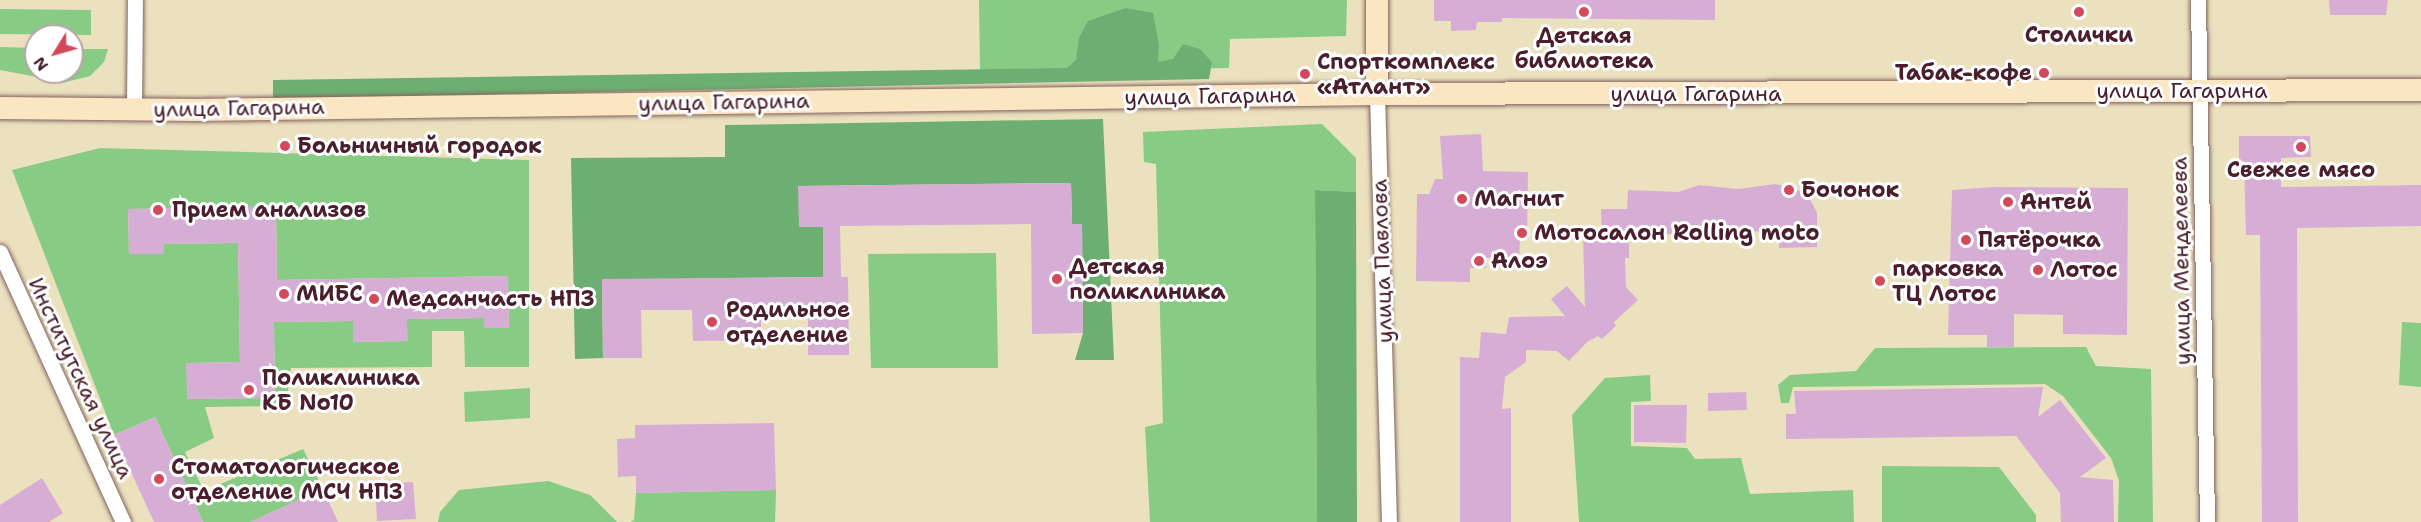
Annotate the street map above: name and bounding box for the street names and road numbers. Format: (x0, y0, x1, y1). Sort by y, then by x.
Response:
street label: улица Гагарина (2096, 78, 2268, 104)
street label: улица Гагарина (1124, 81, 1296, 111)
street label: улица Гагарина (1610, 81, 1782, 107)
street label: улица Гагарина (638, 87, 810, 117)
street label: улица Гагарина (153, 93, 325, 123)
street label: улица Менделеева (2166, 157, 2196, 365)
street label: улица Павлова (1366, 178, 1398, 344)
street label: Институтская улица (23, 273, 139, 483)

